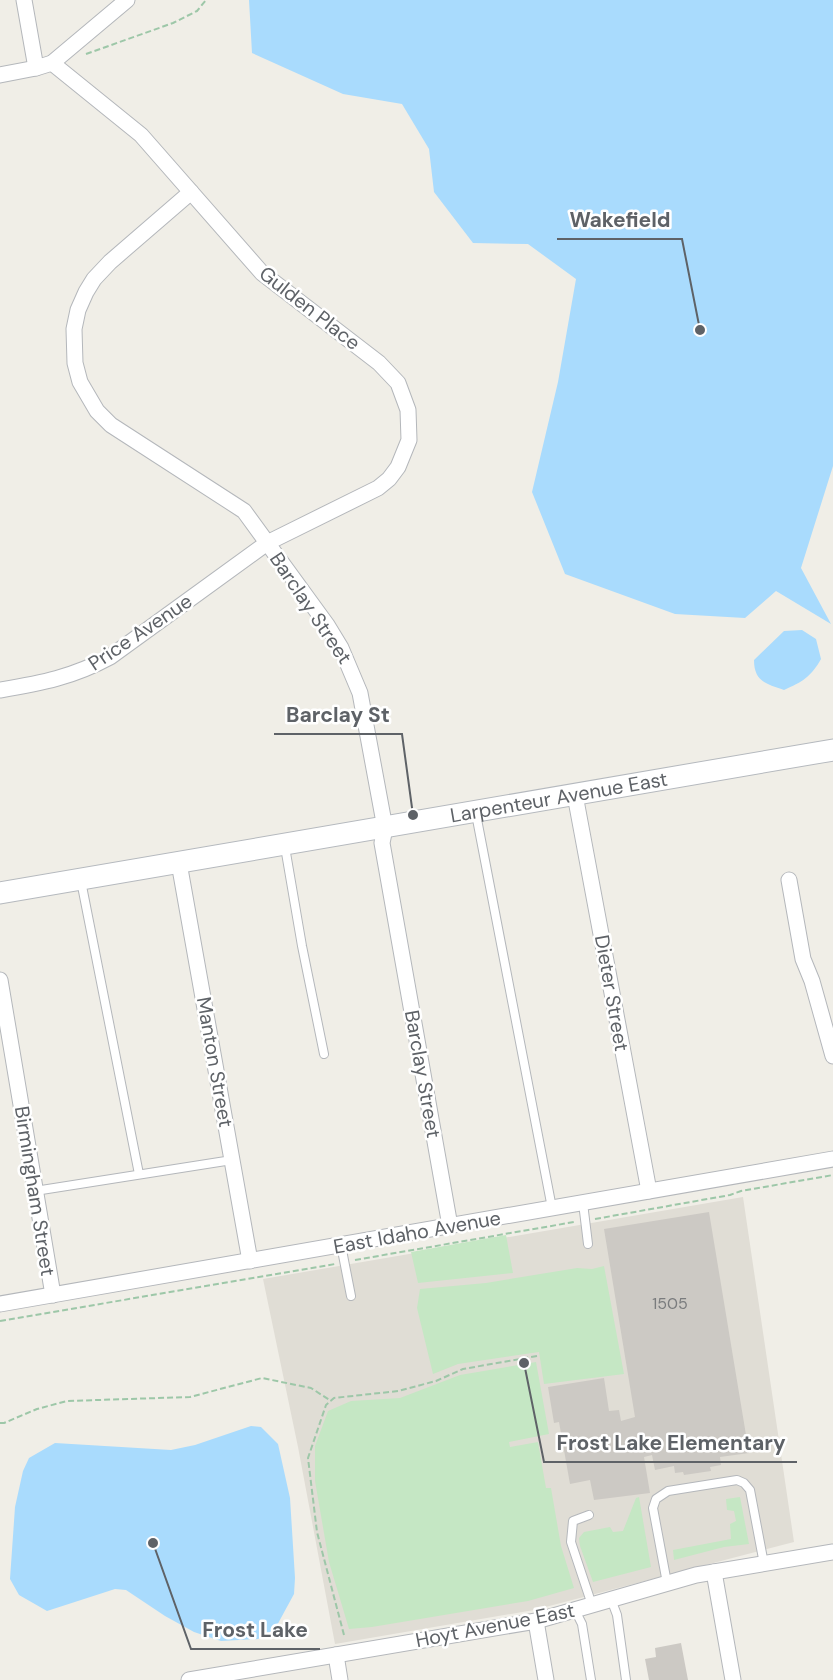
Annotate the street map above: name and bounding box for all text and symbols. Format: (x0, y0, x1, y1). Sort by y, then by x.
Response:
callout: Wakefield (557, 200, 682, 239)
text: Wakefield (569, 206, 671, 234)
street label: Gulden Place (254, 260, 366, 356)
street label: Barclay Street (264, 547, 358, 669)
street label: Price Avenue (83, 588, 197, 676)
callout: Barclay St (274, 695, 402, 734)
text: Barclay St (286, 701, 390, 729)
street label: Larpenteur Avenue East (448, 766, 670, 829)
street label: Dieter Street (589, 933, 635, 1053)
street label: Manton Street (191, 995, 239, 1129)
street label: Barclay Street (399, 1008, 447, 1140)
street label: Birmingham Street (9, 1104, 61, 1278)
street label: East Idaho Avenue (331, 1204, 503, 1260)
house number: 1505 (652, 1293, 688, 1314)
callout: Frost Lake Elementary (544, 1423, 797, 1462)
text: Frost Lake Elementary (556, 1429, 786, 1457)
street label: Hoyt Avenue East (413, 1597, 577, 1653)
callout: Frost Lake (191, 1610, 320, 1649)
text: Frost Lake (202, 1616, 308, 1644)

